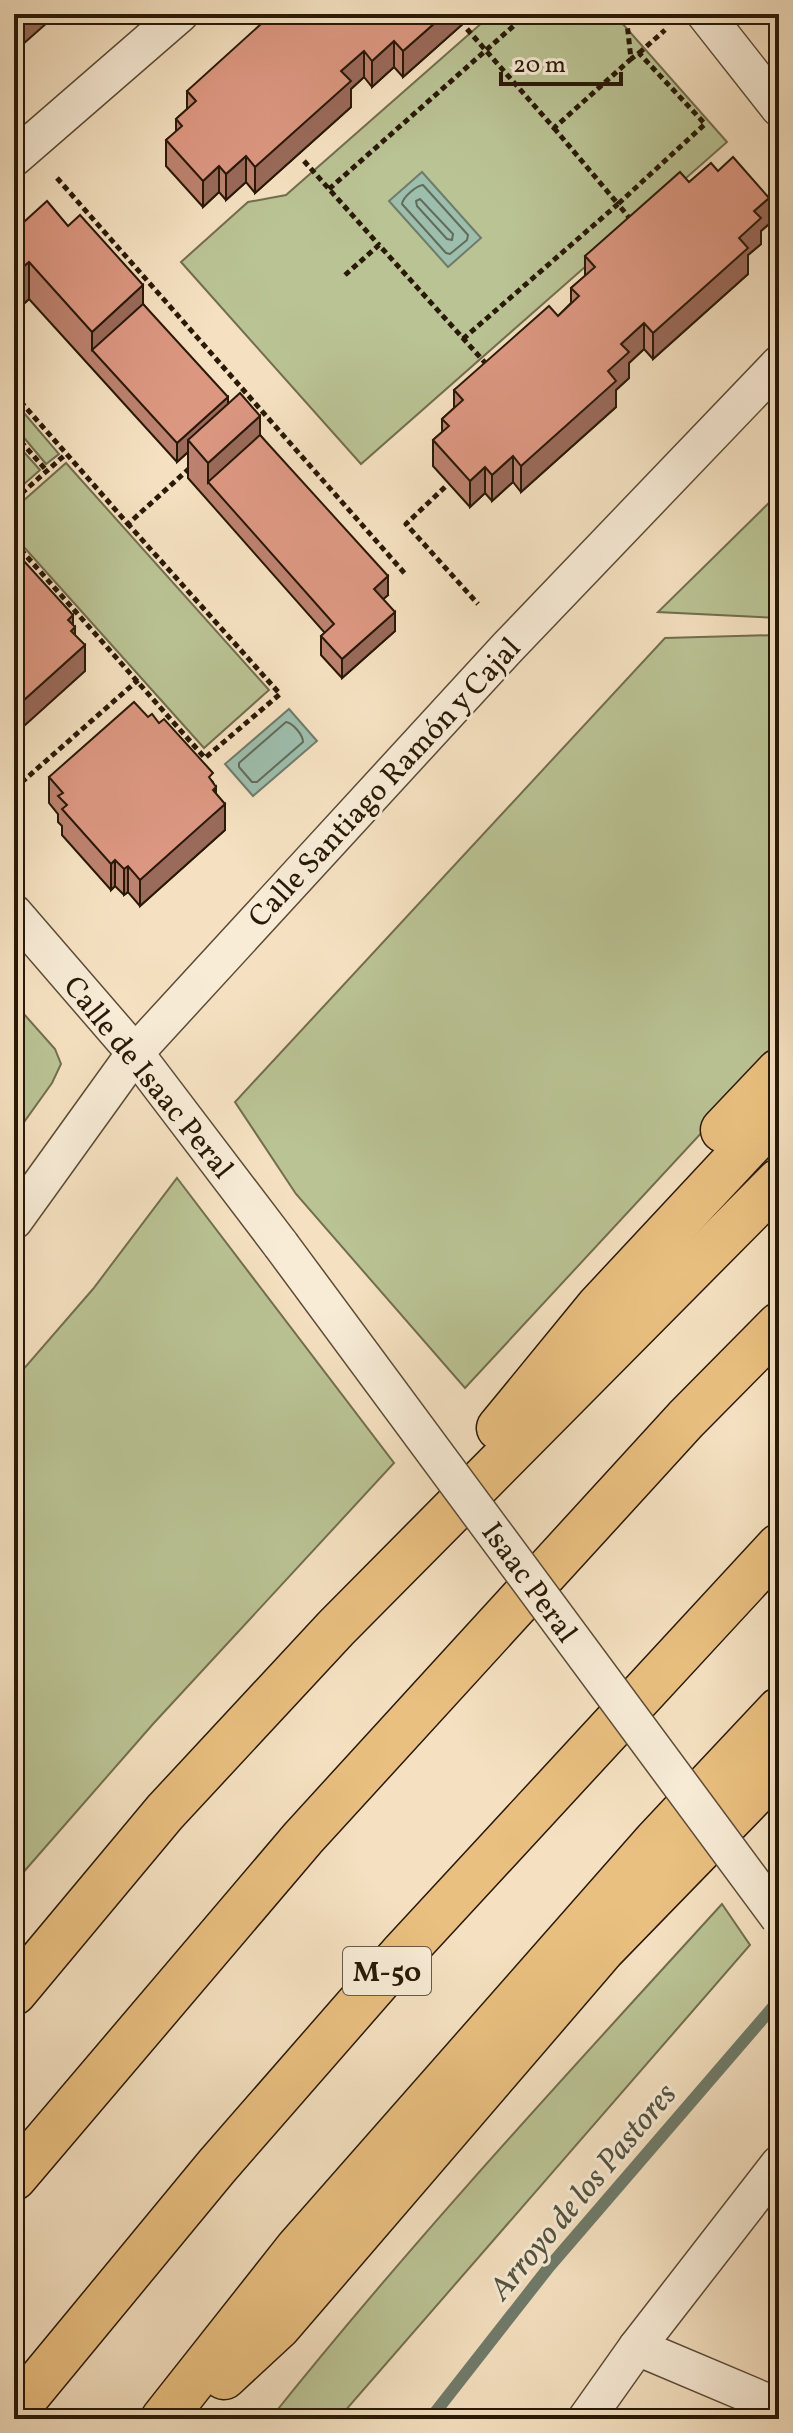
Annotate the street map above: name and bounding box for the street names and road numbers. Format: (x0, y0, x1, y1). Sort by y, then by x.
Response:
street label: Calle Santiago Ramón y Cajal (239, 629, 531, 938)
street label: Calle de Isaac Peral (52, 968, 242, 1189)
street label: Isaac Peral (470, 1514, 587, 1652)
road number: M-50 (343, 1947, 431, 1995)

